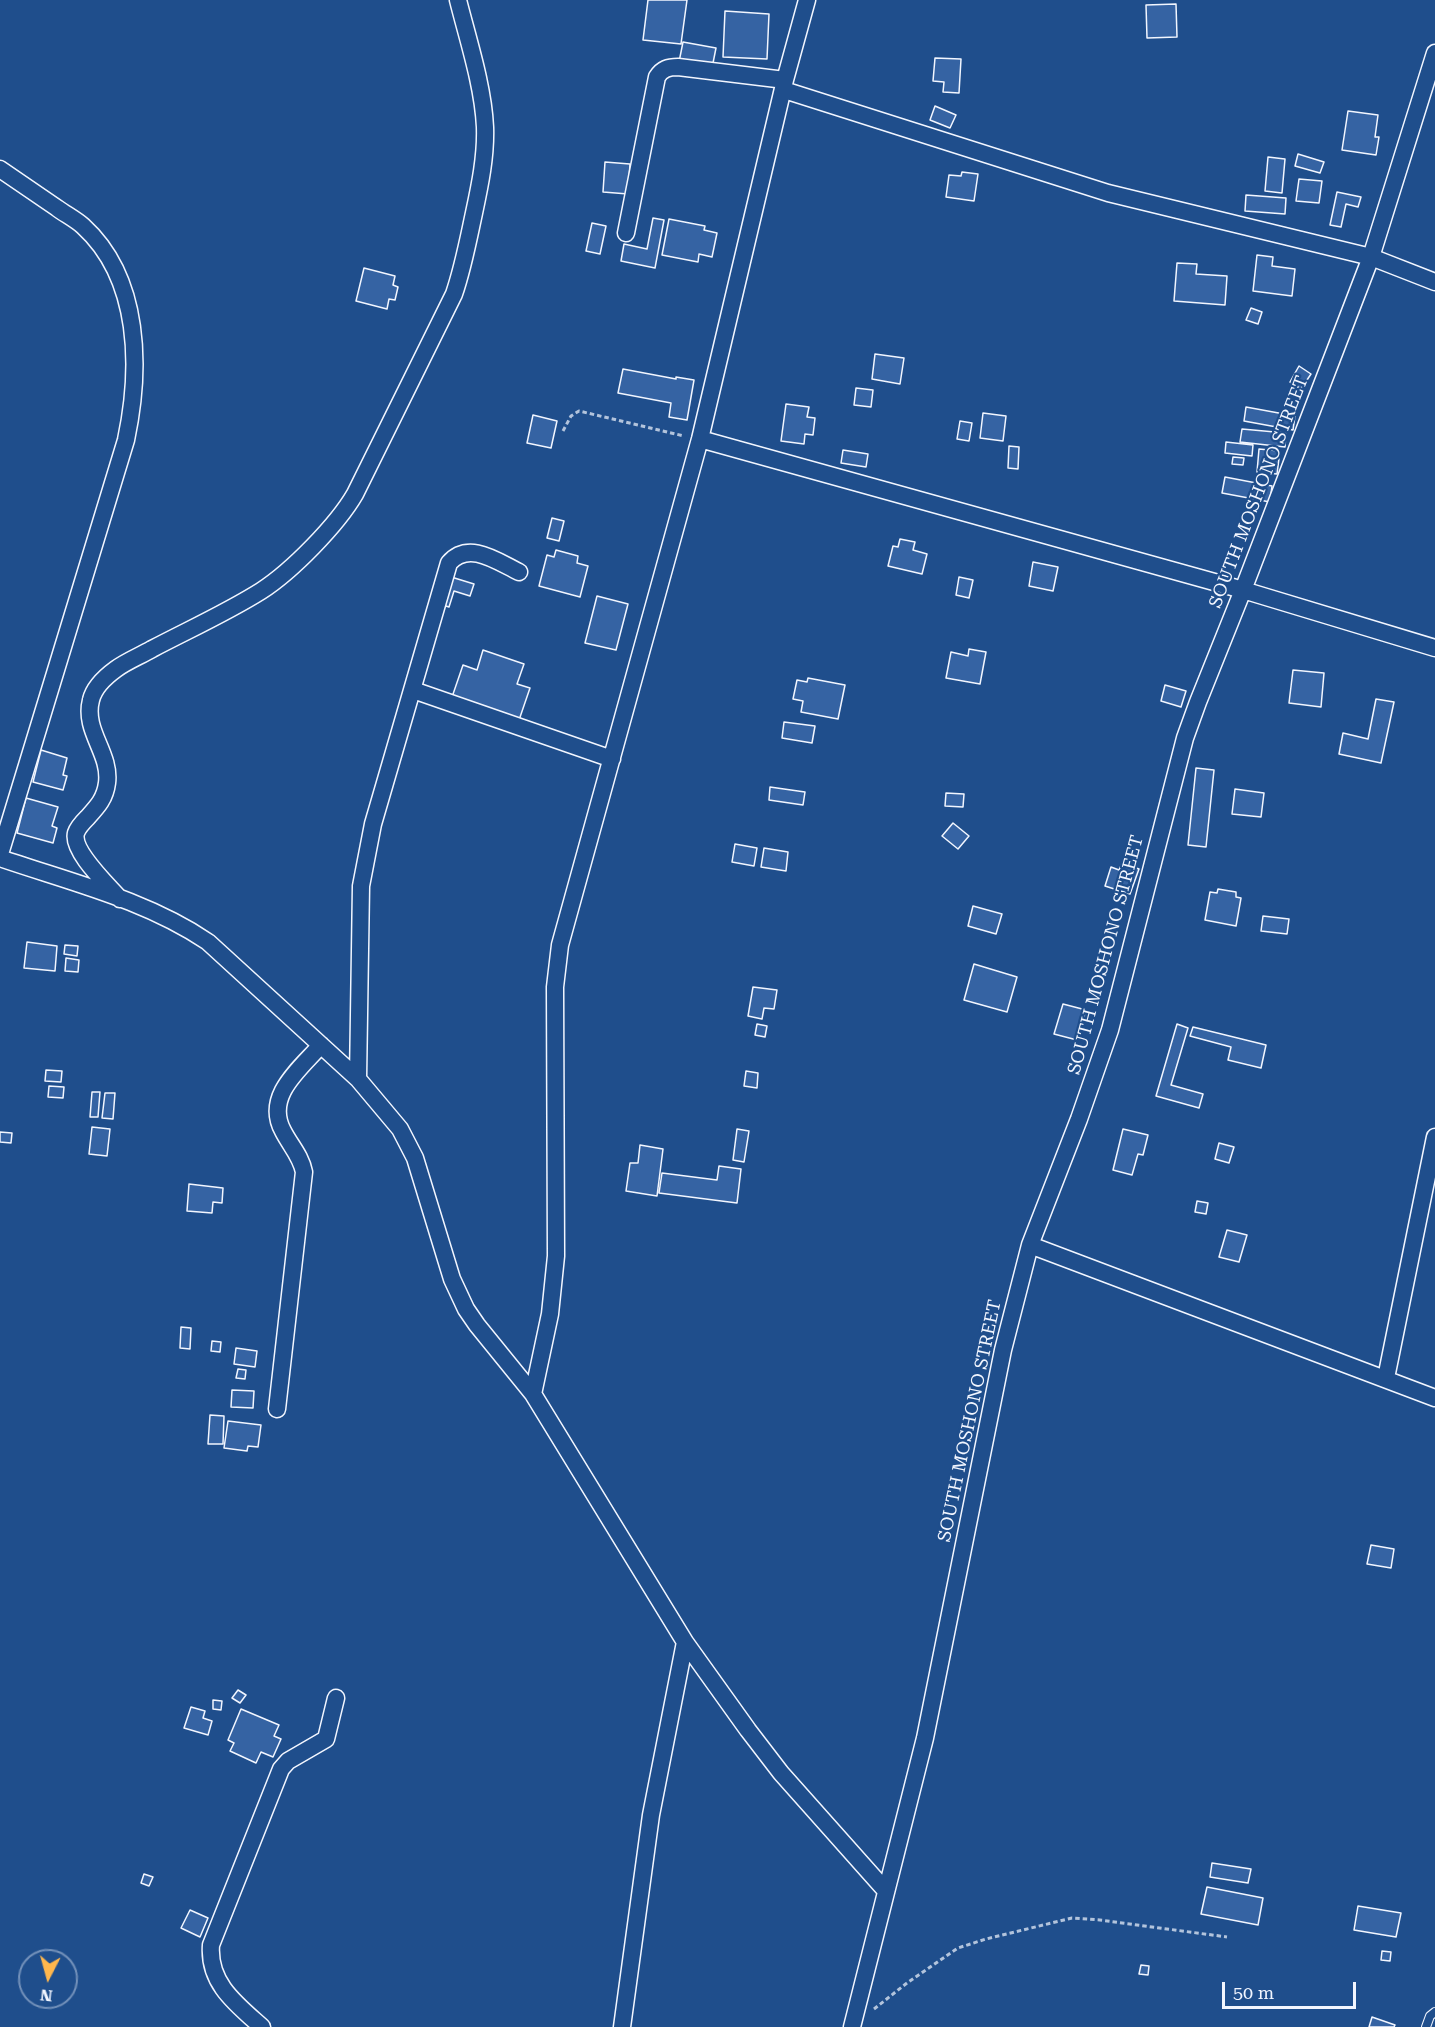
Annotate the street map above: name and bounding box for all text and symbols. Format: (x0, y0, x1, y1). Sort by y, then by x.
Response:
street label: SOUTH MOSHONO STREET (1205, 373, 1313, 611)
street label: SOUTH MOSHONO STREET (1064, 833, 1148, 1077)
street label: SOUTH MOSHONO STREET (934, 1298, 1006, 1544)
north arrow (18, 1949, 78, 2009)
scale bar (1225, 1970, 1358, 2008)
text: 50 m (1233, 1982, 1274, 2003)
text: N (39, 1985, 53, 2006)

